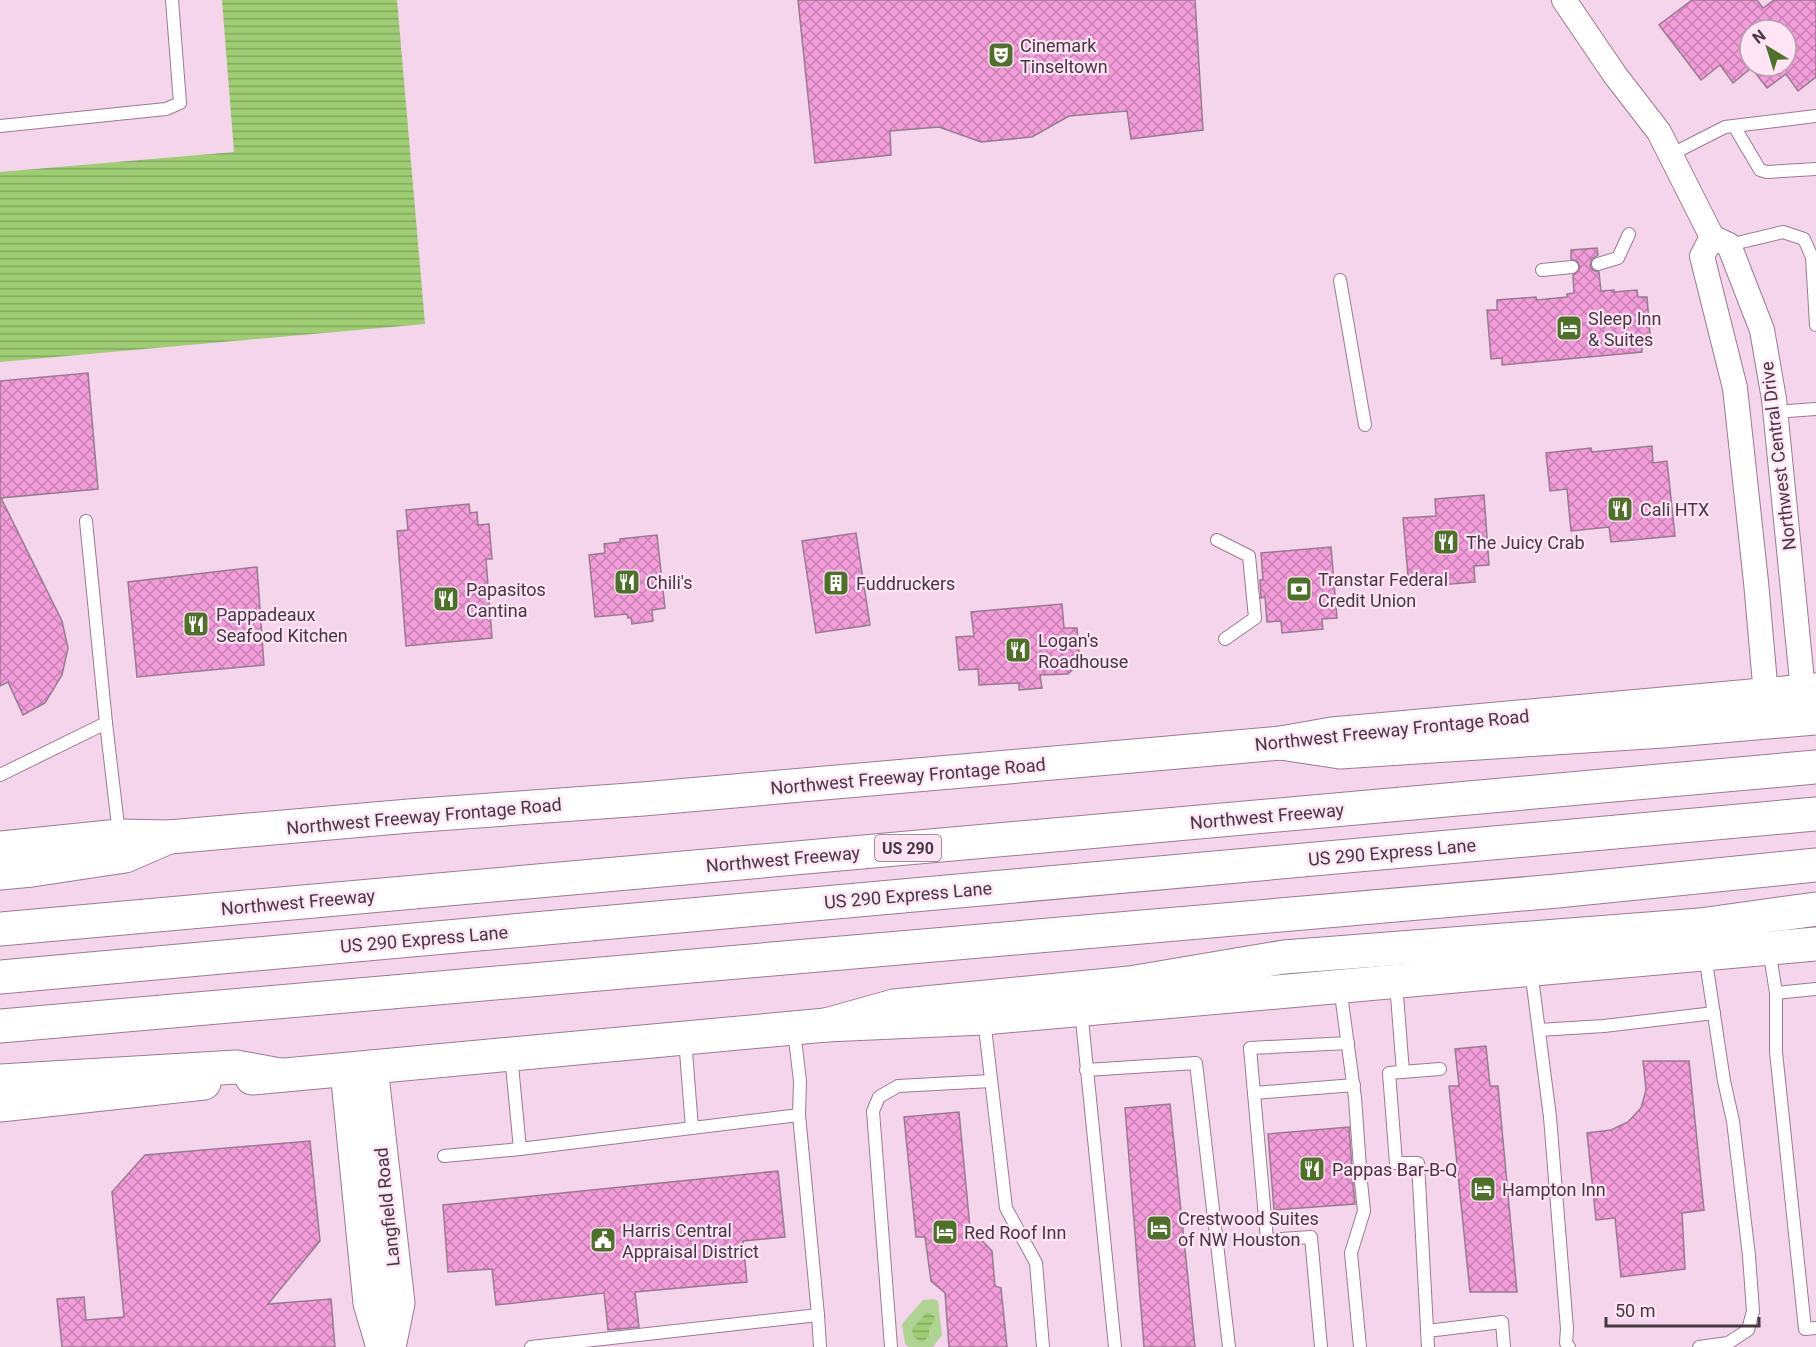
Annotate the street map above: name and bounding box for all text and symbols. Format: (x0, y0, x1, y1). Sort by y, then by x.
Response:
north arrow (1738, 18, 1798, 78)
text: N (1749, 26, 1769, 48)
place label: Cinemark Tinseltown (1020, 35, 1108, 77)
theatre icon: Cinemark Tinseltown (986, 40, 1016, 70)
place label: Sleep Inn & Suites (1588, 308, 1662, 350)
hotel icon: Sleep Inn & Suites (1554, 313, 1584, 343)
street label: Northwest Central Drive (1756, 360, 1800, 552)
restaurant icon: Cali HTX (1605, 494, 1635, 524)
place label: Cali HTX (1640, 499, 1709, 520)
restaurant icon: The Juicy Crab (1431, 527, 1461, 557)
place label: The Juicy Crab (1466, 532, 1585, 553)
restaurant icon: Chili's (612, 567, 642, 597)
building icon: Fuddruckers (821, 568, 851, 598)
place label: Transtar Federal Credit Union (1318, 569, 1448, 611)
place label: Chili's (646, 572, 693, 593)
place label: Fuddruckers (856, 573, 955, 594)
bank icon: Transtar Federal Credit Union (1284, 574, 1314, 604)
place label: Papasitos Cantina (466, 579, 546, 621)
restaurant icon: Papasitos Cantina (431, 584, 461, 614)
place label: Pappadeaux Seafood Kitchen (216, 604, 348, 646)
restaurant icon: Pappadeaux Seafood Kitchen (181, 609, 211, 639)
place label: Logan's Roadhouse (1038, 630, 1128, 672)
restaurant icon: Logan's Roadhouse (1003, 635, 1033, 665)
street label: Northwest Freeway Frontage Road (1254, 705, 1530, 755)
street label: Northwest Freeway Frontage Road (770, 754, 1046, 798)
street label: Northwest Freeway Frontage Road (286, 794, 562, 838)
street label: Northwest Freeway (1189, 799, 1345, 833)
street label: US 290 Express Lane (1307, 834, 1477, 870)
road number: US 290 (875, 835, 941, 861)
street label: Northwest Freeway (705, 842, 861, 876)
street label: US 290 Express Lane (823, 877, 993, 913)
street label: Northwest Freeway (220, 885, 376, 919)
street label: US 290 Express Lane (339, 921, 509, 957)
street label: Langfield Road (370, 1147, 404, 1267)
restaurant icon: Pappas Bar-B-Q (1297, 1154, 1327, 1184)
place label: Pappas Bar-B-Q (1332, 1159, 1457, 1180)
hotel icon: Hampton Inn (1468, 1174, 1498, 1204)
place label: Hampton Inn (1502, 1179, 1606, 1200)
place label: Crestwood Suites of NW Houston (1178, 1208, 1319, 1250)
hotel icon: Crestwood Suites of NW Houston (1144, 1213, 1174, 1243)
hotel icon: Red Roof Inn (930, 1217, 960, 1247)
place label: Harris Central Appraisal District (622, 1220, 759, 1262)
place label: Red Roof Inn (964, 1222, 1066, 1243)
public building icon: Harris Central Appraisal District (588, 1225, 618, 1255)
scale bar (1606, 1290, 1759, 1328)
text: 50 m (1615, 1300, 1655, 1321)

